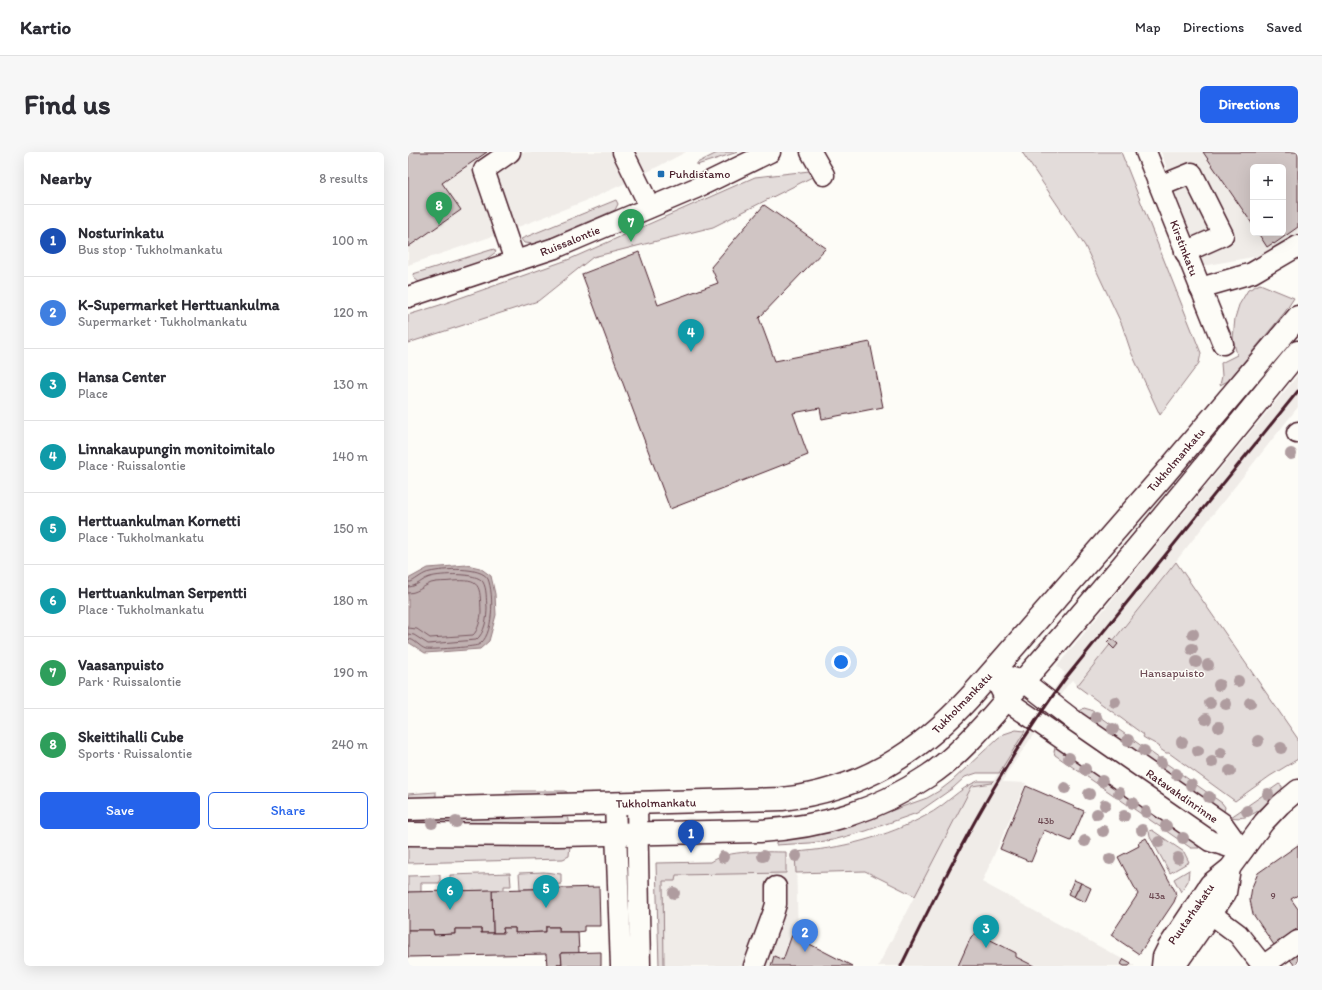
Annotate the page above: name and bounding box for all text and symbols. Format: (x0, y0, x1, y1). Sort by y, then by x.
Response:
text: Kartio (20, 16, 71, 39)
text: Map (1135, 19, 1161, 36)
text: Directions (1183, 19, 1244, 36)
text: Saved (1266, 19, 1302, 36)
button: Directions (1200, 86, 1298, 123)
text: Find us (24, 87, 111, 121)
map controls (1250, 164, 1286, 236)
button: + (1250, 164, 1286, 200)
place label: Puhdistamo (669, 167, 730, 181)
text: Nearby (40, 168, 92, 188)
marker: Puhdistamo (656, 169, 666, 179)
text: 8 results (319, 171, 368, 186)
pin: 8 (426, 192, 452, 225)
button: − (1250, 200, 1286, 236)
pin: 7 (618, 209, 644, 242)
street label: Kirstinkatu (1167, 218, 1201, 278)
street label: Ruissalontie (538, 223, 602, 259)
text: Nosturinkatu (78, 224, 164, 242)
text: 1 (50, 233, 56, 248)
text: 100 m (332, 233, 368, 248)
text: Bus stop · Tukholmankatu (78, 242, 223, 257)
text: K-Supermarket Herttuankulma (78, 296, 280, 314)
text: 2 (50, 305, 56, 320)
text: 120 m (333, 305, 368, 320)
text: Supermarket · Tukholmankatu (78, 314, 247, 329)
pin: 4 (678, 319, 704, 352)
text: Hansa Center (78, 368, 166, 386)
text: 3 (49, 377, 57, 392)
text: 130 m (333, 377, 368, 392)
text: Place (78, 386, 108, 401)
street label: Tukholmankatu (1144, 425, 1208, 495)
text: Linnakaupungin monitoimitalo (78, 440, 275, 458)
text: 4 (49, 449, 57, 464)
text: 140 m (332, 449, 368, 464)
text: Place · Ruissalontie (78, 458, 186, 473)
text: Herttuankulman Kornetti (78, 512, 241, 530)
text: 5 (50, 521, 56, 536)
text: 150 m (333, 521, 368, 536)
text: Place · Tukholmankatu (78, 530, 204, 545)
text: Herttuankulman Serpentti (78, 584, 247, 602)
text: 6 (50, 593, 56, 608)
text: 180 m (333, 593, 368, 608)
text: Place · Tukholmankatu (78, 602, 204, 617)
your location (831, 652, 851, 672)
text: Vaasanpuisto (78, 656, 164, 674)
text: 7 (50, 665, 56, 680)
text: 190 m (333, 665, 368, 680)
park label: Hansapuisto (1140, 666, 1204, 680)
street label: Tukholmankatu (929, 669, 995, 737)
text: Park · Ruissalontie (78, 674, 181, 689)
text: Skeittihalli Cube (78, 728, 184, 746)
text: 8 (49, 737, 57, 752)
text: 240 m (331, 737, 368, 752)
text: Sports · Ruissalontie (78, 746, 192, 761)
street label: Ratavahdinrinne (1143, 766, 1221, 826)
button: Save (40, 792, 200, 829)
button: Share (208, 792, 368, 829)
street label: Tukholmankatu (616, 795, 697, 811)
house number: 43b (1038, 814, 1054, 827)
pin: 1 (678, 820, 704, 853)
pin: 5 (533, 875, 559, 908)
pin: 6 (437, 877, 463, 910)
street label: Puutarhakatu (1165, 881, 1217, 947)
house number: 43a (1149, 889, 1166, 902)
house number: 9 (1270, 889, 1276, 902)
pin: 3 (973, 915, 999, 948)
pin: 2 (792, 919, 818, 952)

